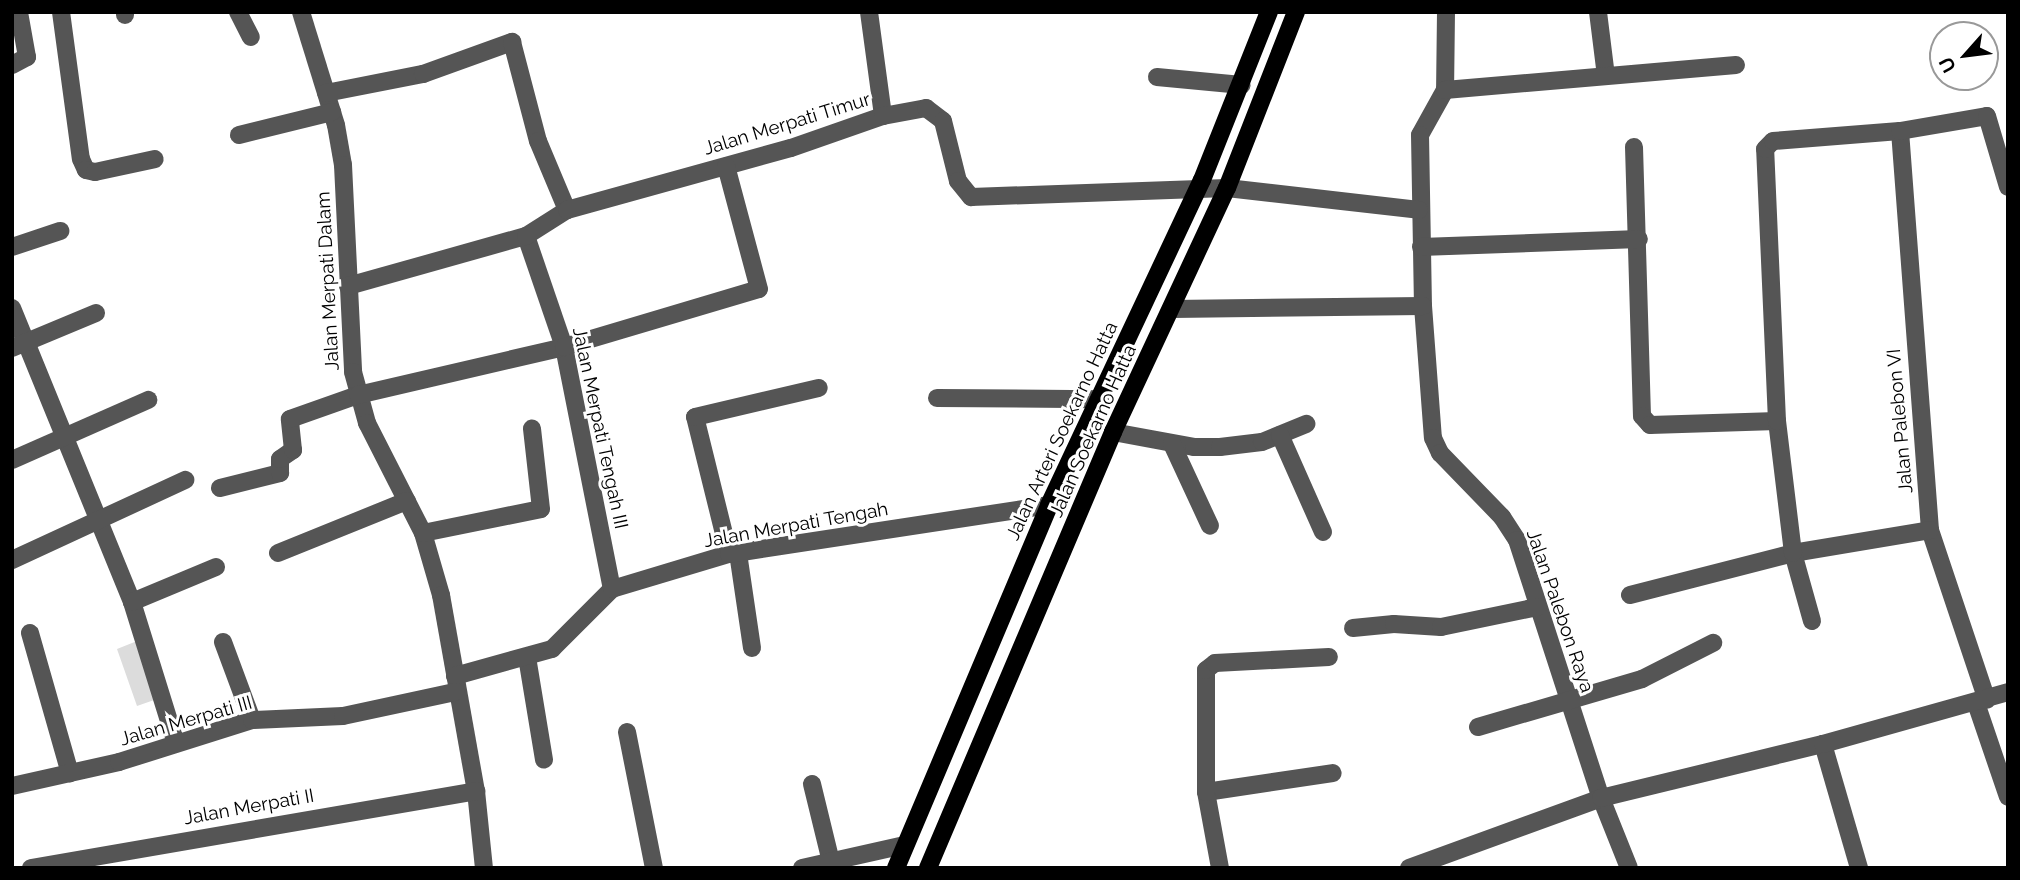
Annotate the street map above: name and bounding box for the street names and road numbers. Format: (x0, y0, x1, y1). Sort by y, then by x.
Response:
street label: Jalan Merpati Timur (701, 88, 873, 160)
street label: Jalan Merpati Dalam (312, 191, 344, 371)
street label: Jalan Arteri Soekarno Hatta (1001, 318, 1123, 544)
street label: Jalan Merpati Tengah III (567, 325, 633, 531)
street label: Jalan Soekarno Hatta (1045, 341, 1141, 521)
street label: Jalan Palebon VI (1882, 347, 1918, 495)
street label: Jalan Merpati Tengah (702, 498, 890, 552)
street label: Jalan Palebon Raya (1521, 527, 1599, 695)
street label: Jalan Merpati III (117, 691, 255, 751)
street label: Jalan Merpati II (182, 784, 316, 830)

